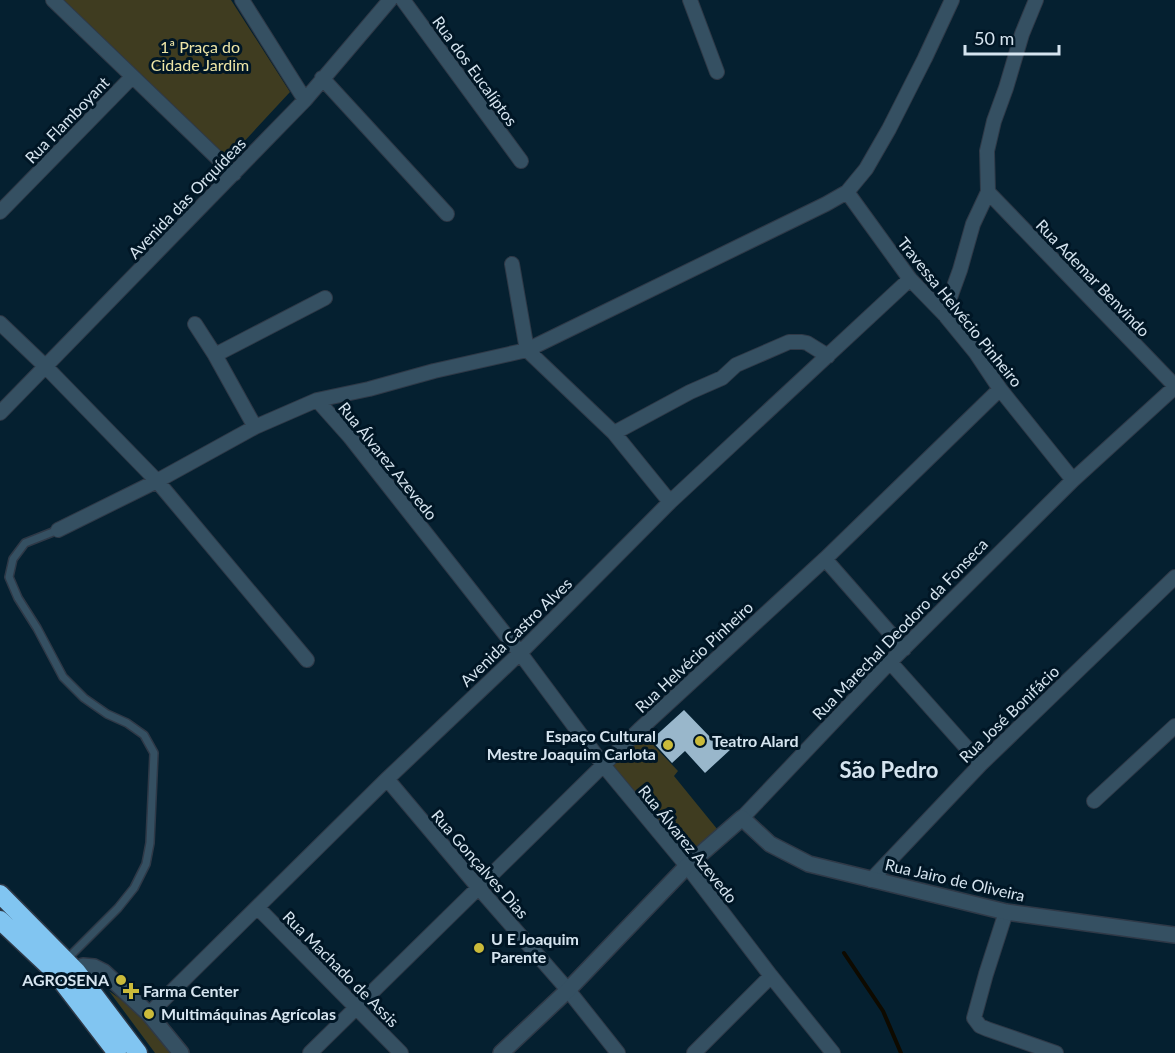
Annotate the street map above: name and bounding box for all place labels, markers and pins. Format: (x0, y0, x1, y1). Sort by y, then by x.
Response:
place label: Espaço Cultural Mestre Joaquim Carlota (487, 726, 656, 763)
place label: Teatro Alard (712, 731, 798, 750)
marker: Teatro Alard (693, 734, 707, 748)
marker: Espaço Cultural Mestre Joaquim Carlota (661, 738, 675, 752)
place label: U E Joaquim Parente (491, 929, 579, 966)
marker: U E Joaquim Parente (472, 941, 486, 955)
place label: AGROSENA (21, 970, 110, 989)
marker: AGROSENA (114, 973, 128, 987)
place label: Farma Center (143, 981, 239, 1000)
marker: Farma Center (124, 984, 138, 998)
place label: Multimáquinas Agrícolas (161, 1004, 336, 1023)
marker: Multimáquinas Agrícolas (142, 1007, 156, 1021)

